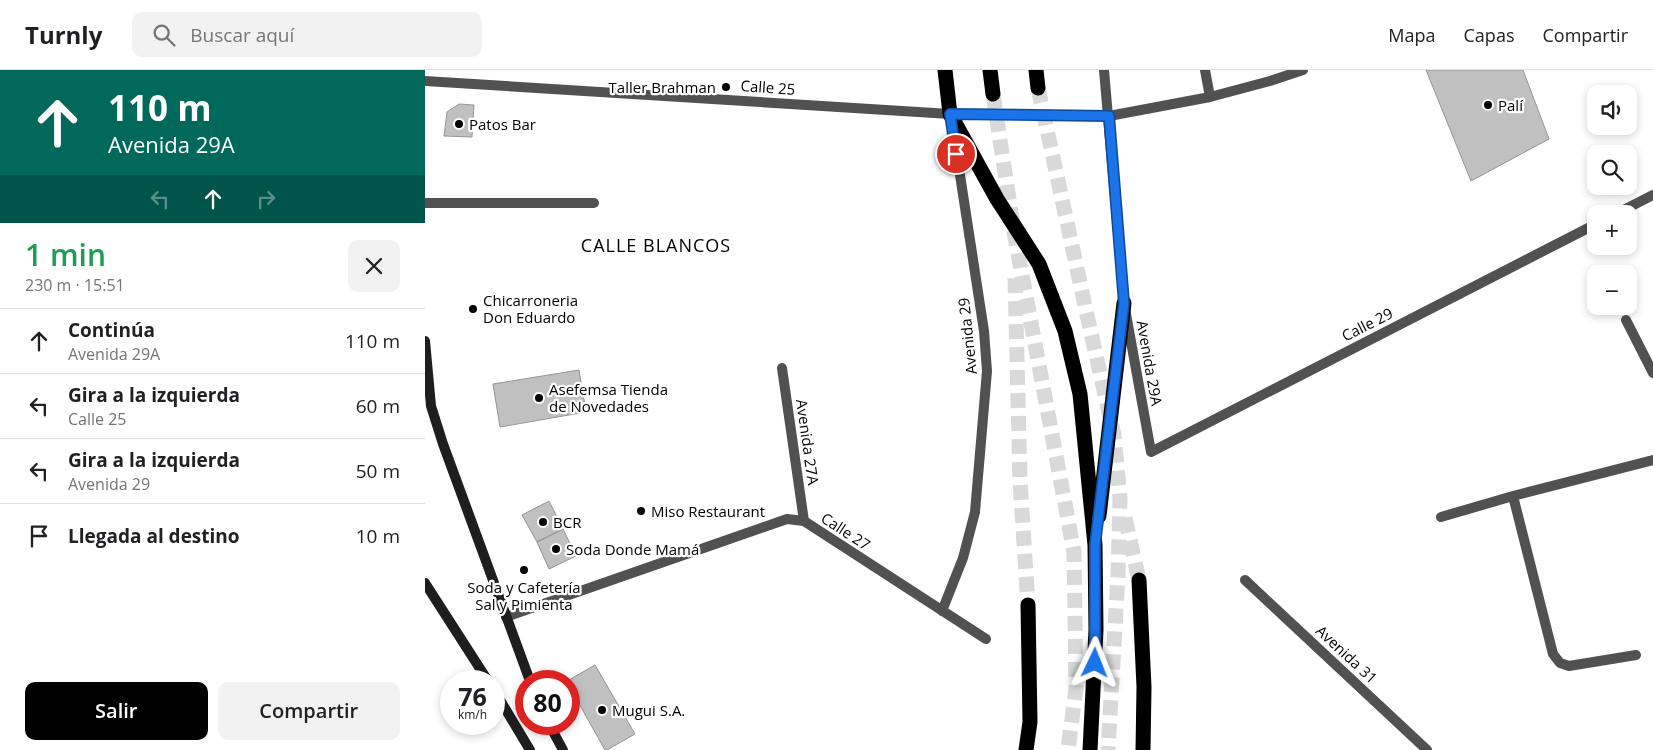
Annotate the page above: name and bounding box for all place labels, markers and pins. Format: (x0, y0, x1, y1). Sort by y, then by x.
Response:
place label: Taller Brahman (609, 77, 716, 97)
marker: Taller Brahman (720, 81, 732, 93)
place label: Palí (1498, 95, 1524, 115)
marker: Palí (1482, 99, 1494, 111)
place label: Patos Bar (469, 114, 536, 134)
marker: Patos Bar (453, 118, 465, 130)
pin (935, 133, 977, 175)
place label: Chicarroneria Don Eduardo (483, 290, 578, 327)
marker: Chicarroneria Don Eduardo (467, 303, 479, 315)
place label: Asefemsa Tienda de Novedades (549, 379, 668, 416)
marker: Asefemsa Tienda de Novedades (533, 392, 545, 404)
place label: Miso Restaurant (651, 501, 765, 521)
marker: Miso Restaurant (635, 505, 647, 517)
place label: BCR (553, 512, 582, 532)
marker: BCR (537, 516, 549, 528)
place label: Soda Donde Mamá (566, 539, 699, 559)
marker: Soda Donde Mamá (550, 543, 562, 555)
marker: Soda y Cafetería Sal y Pimienta (518, 564, 530, 576)
place label: Soda y Cafetería Sal y Pimienta (467, 577, 581, 614)
place label: Mugui S.A. (612, 700, 685, 720)
marker: Mugui S.A. (596, 704, 608, 716)

